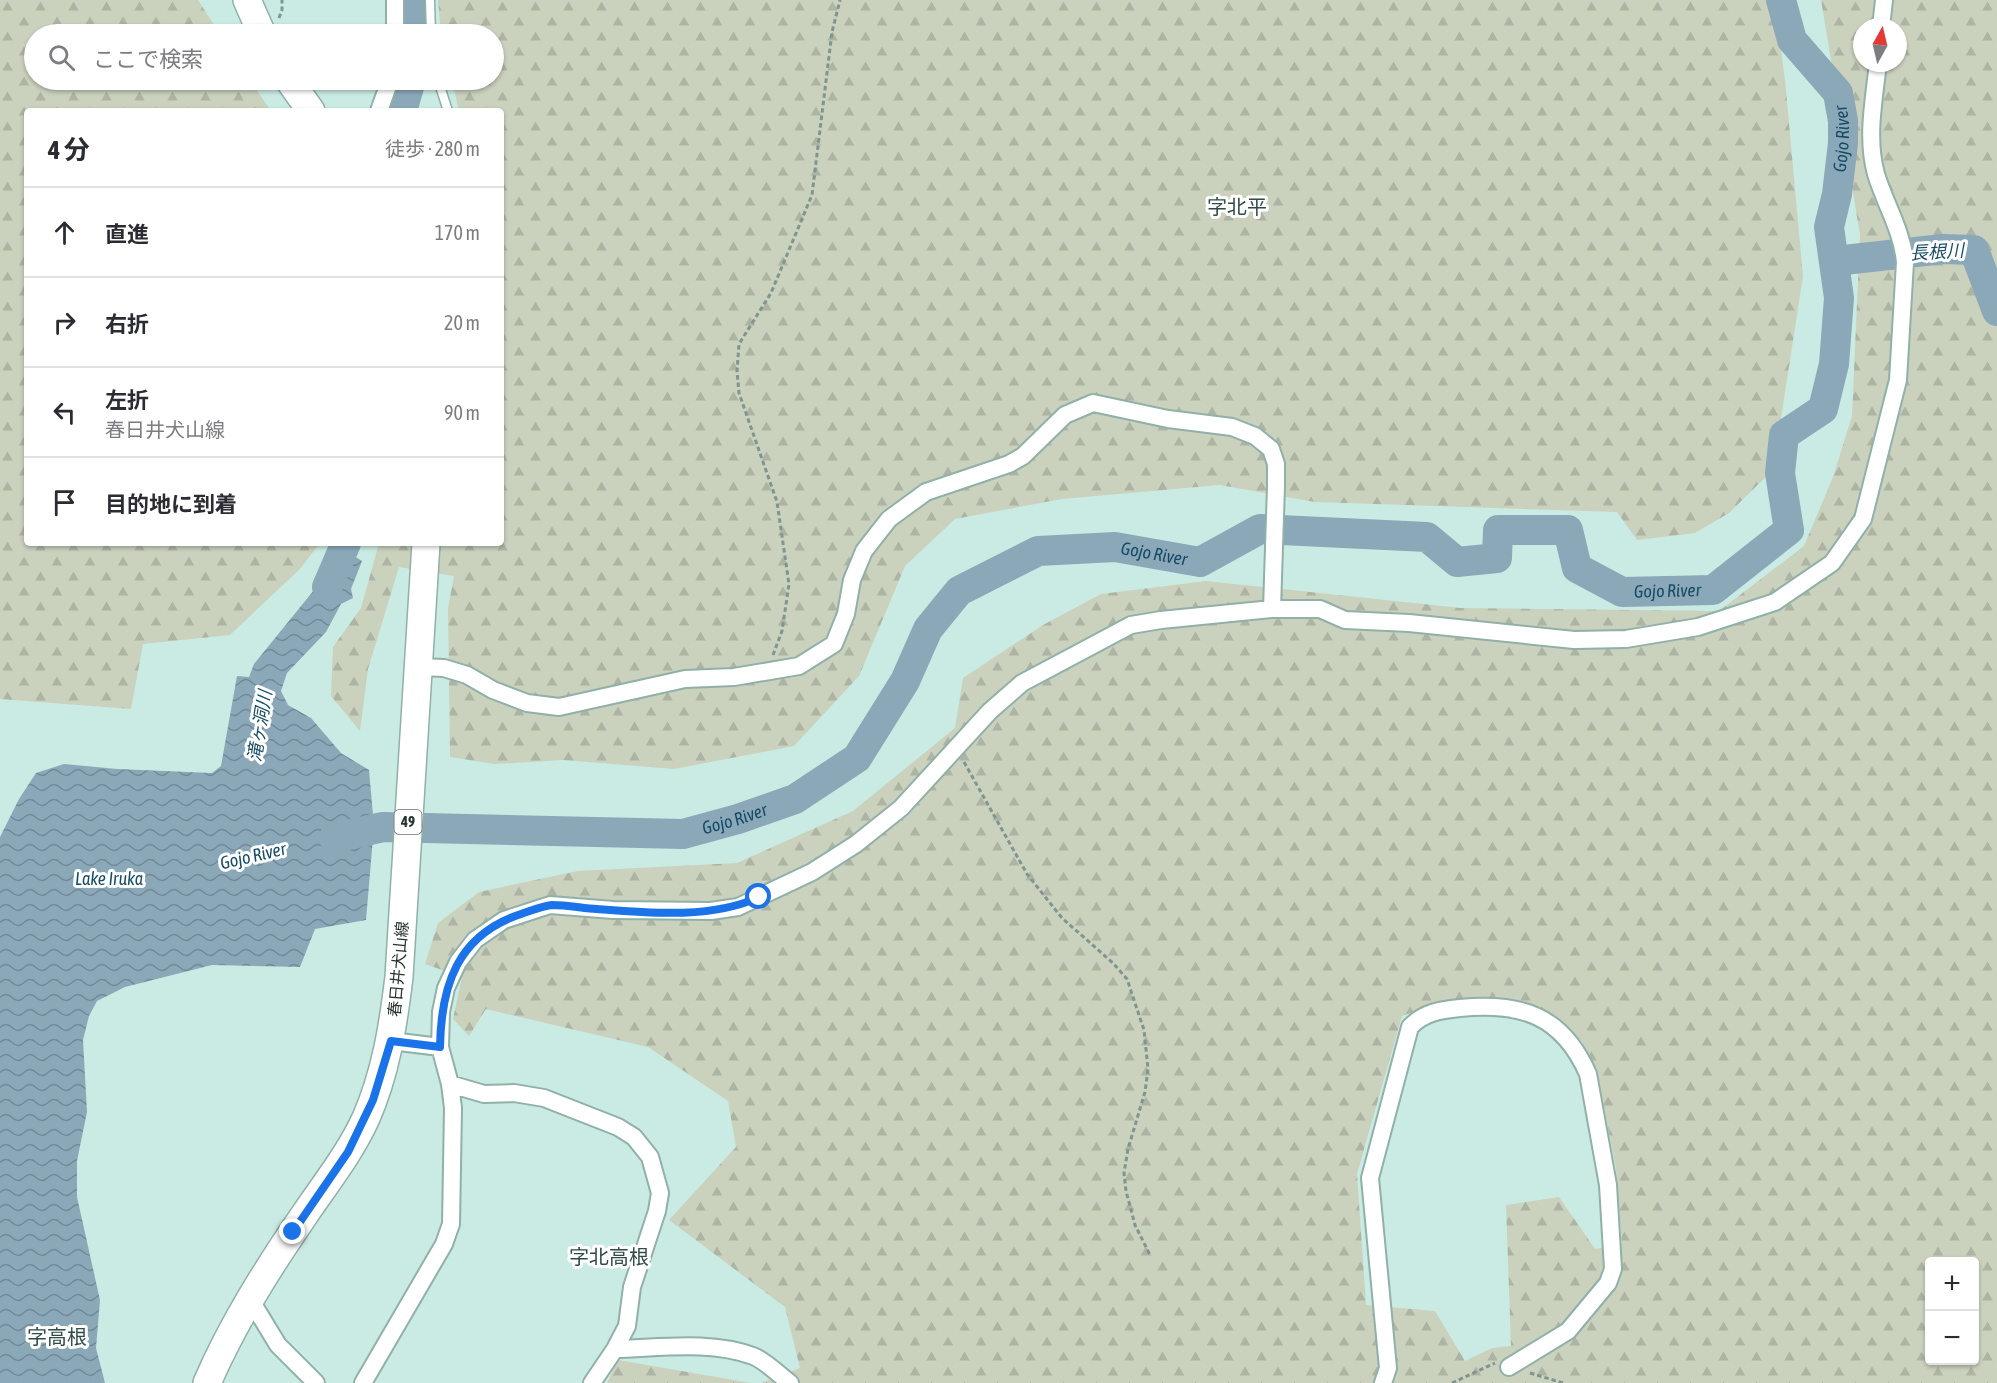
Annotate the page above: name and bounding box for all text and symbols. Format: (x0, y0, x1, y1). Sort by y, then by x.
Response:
north arrow (1853, 18, 1907, 72)
search box (24, 24, 504, 90)
icon: search (45, 41, 78, 74)
text: ここで検索 (93, 46, 203, 72)
water label: Gojo River (1829, 103, 1853, 173)
text: 4 分 (48, 135, 90, 165)
text: 徒歩 · 280 m (385, 137, 480, 160)
district label: 字北平 (1207, 195, 1267, 218)
icon: ahead (48, 216, 81, 249)
text: 直進 (105, 221, 149, 247)
text: 170 m (435, 221, 480, 244)
water label: 長根川 (1909, 239, 1966, 263)
icon: right (48, 306, 81, 339)
text: 右折 (105, 311, 149, 337)
text: 20 m (444, 311, 480, 334)
text: 左折 (105, 387, 149, 413)
icon: left (48, 396, 81, 429)
text: 90 m (444, 401, 480, 424)
text: 春日井犬山線 (105, 418, 225, 441)
icon: arrive (48, 486, 81, 519)
text: 目的地に到着 (105, 491, 237, 517)
water label: Gojo River (1119, 537, 1190, 570)
water label: Gojo River (1634, 579, 1702, 602)
water label: 滝ヶ洞川 (244, 687, 276, 763)
water label: Gojo River (700, 798, 770, 838)
road number: 49 (394, 810, 422, 834)
water label: Gojo River (218, 838, 289, 873)
water label: Lake Iruka (75, 868, 144, 889)
route start (745, 883, 771, 909)
street label: 春日井犬山線 (385, 920, 411, 1018)
route end (279, 1218, 305, 1244)
district label: 字北高根 (569, 1245, 649, 1268)
map controls (1925, 1257, 1979, 1365)
button: + (1925, 1257, 1979, 1311)
button: − (1925, 1311, 1979, 1365)
district label: 字高根 (27, 1325, 87, 1348)

